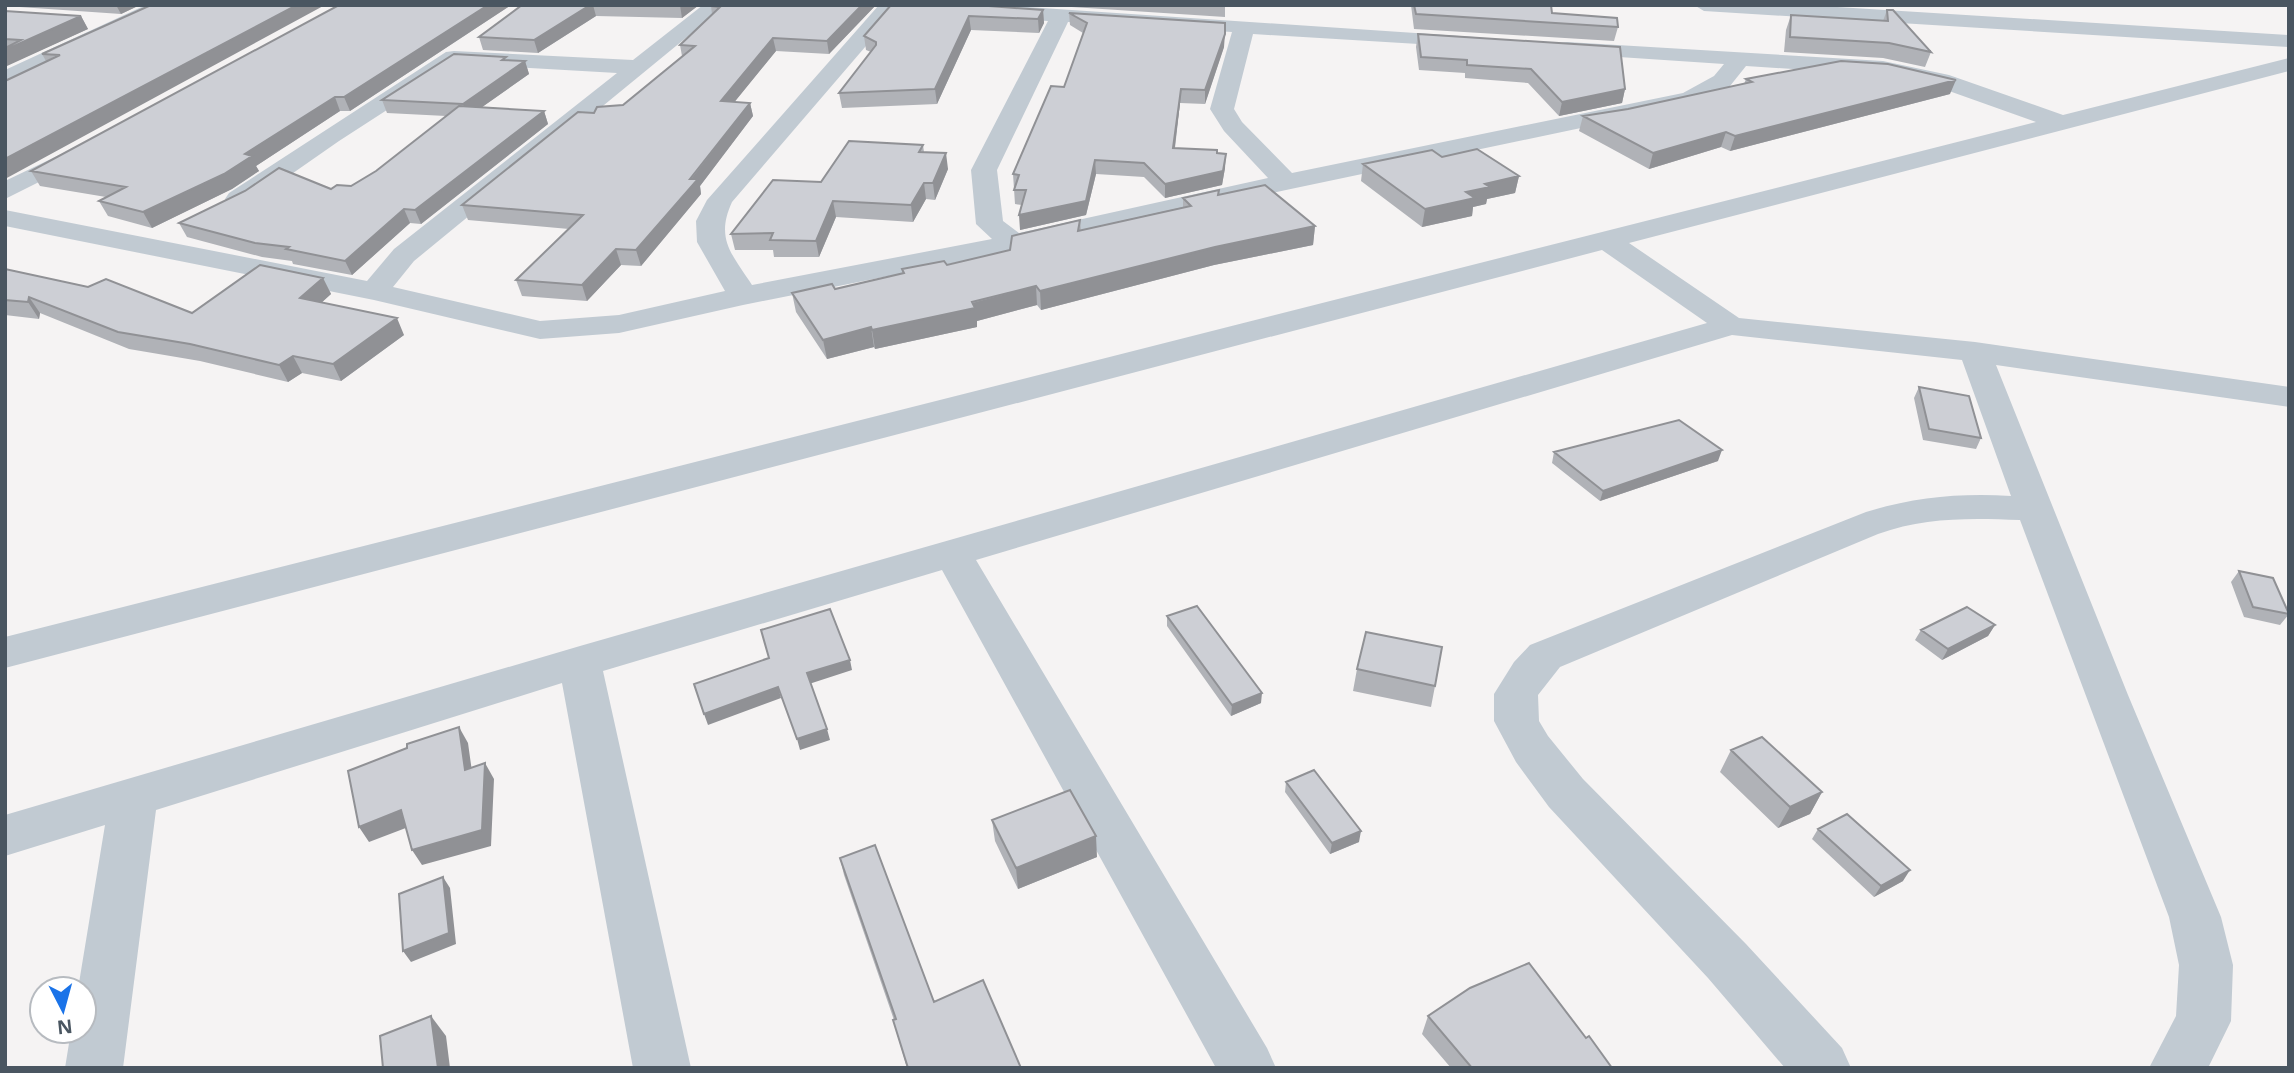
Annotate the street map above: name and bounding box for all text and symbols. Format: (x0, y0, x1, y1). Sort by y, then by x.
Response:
north arrow (28, 975, 98, 1045)
text: N (56, 1013, 74, 1041)

